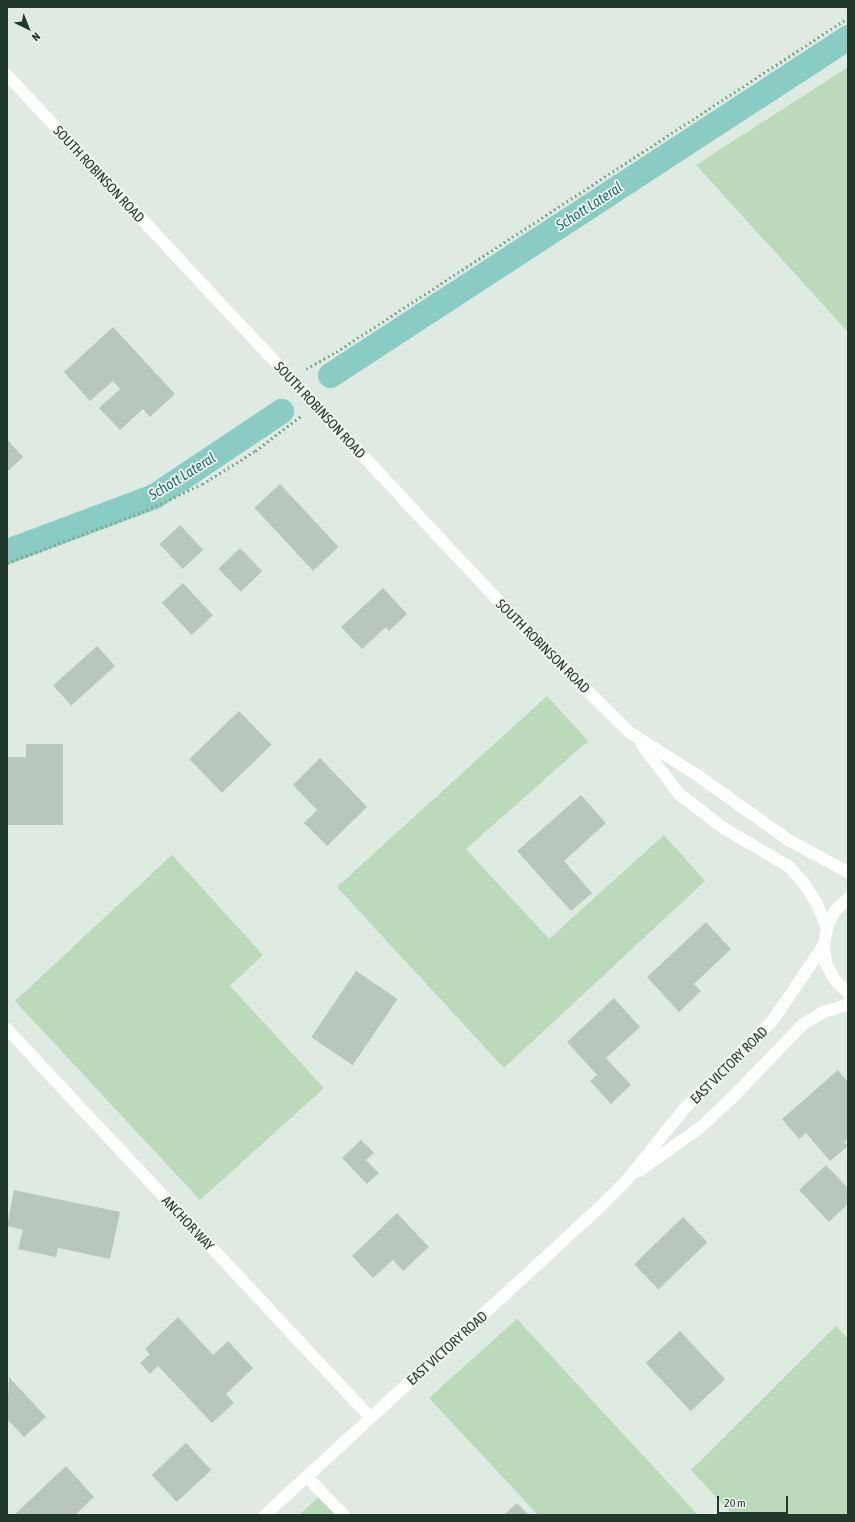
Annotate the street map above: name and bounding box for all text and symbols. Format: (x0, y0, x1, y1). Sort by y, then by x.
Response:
north arrow (8, 8, 48, 48)
text: N (30, 30, 43, 43)
street label: SOUTH ROBINSON ROAD (50, 122, 148, 226)
water label: Schott Lateral (552, 178, 626, 234)
street label: SOUTH ROBINSON ROAD (271, 358, 369, 462)
water label: Schott Lateral (145, 448, 219, 504)
street label: SOUTH ROBINSON ROAD (493, 596, 593, 696)
street label: EAST VICTORY ROAD (687, 1023, 771, 1107)
street label: ANCHOR WAY (158, 1192, 218, 1254)
street label: EAST VICTORY ROAD (403, 1308, 491, 1388)
scale bar (719, 1488, 790, 1514)
text: 20 m (724, 1496, 746, 1510)

